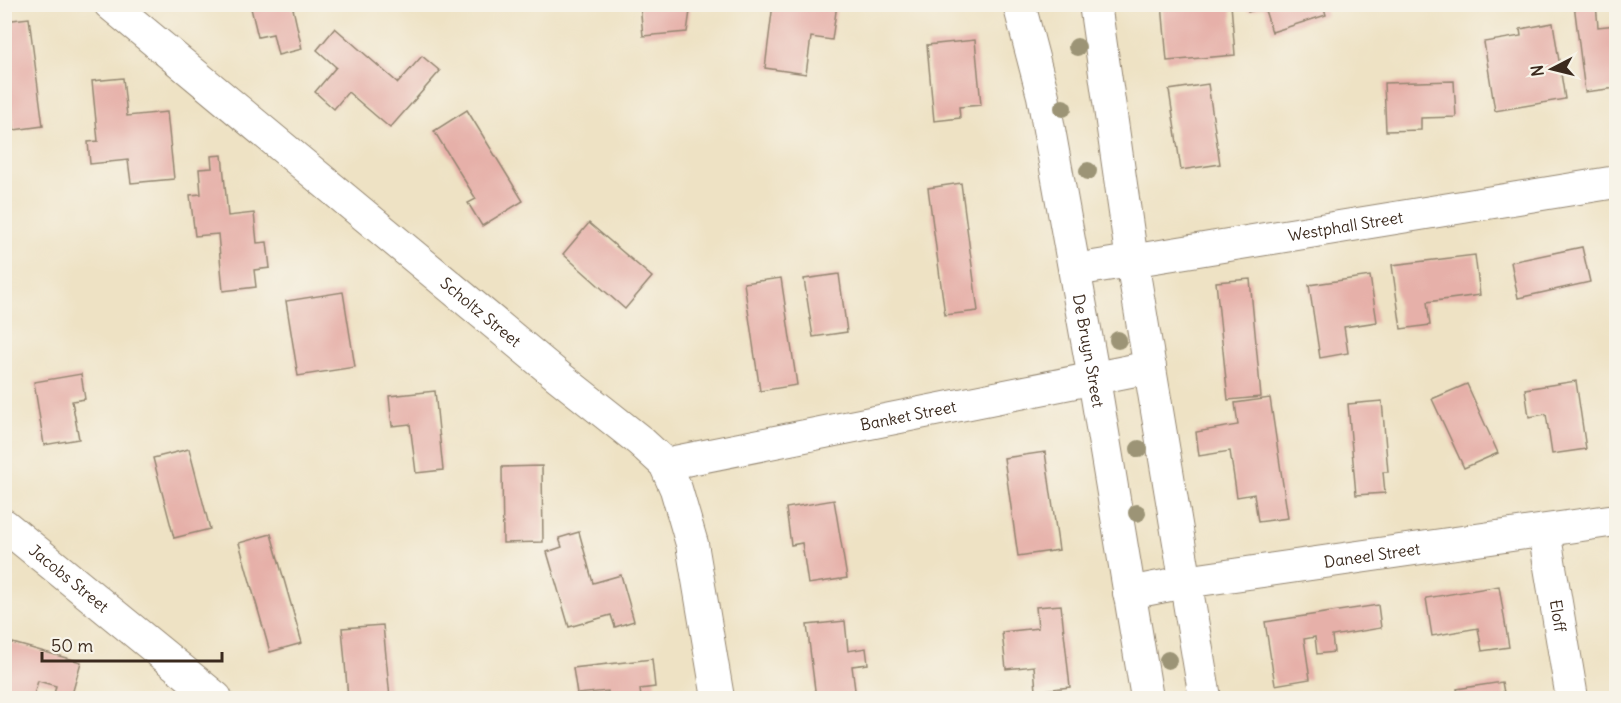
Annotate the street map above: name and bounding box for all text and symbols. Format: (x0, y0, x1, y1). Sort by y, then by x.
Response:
north arrow (1522, 39, 1582, 99)
text: N (1527, 64, 1548, 78)
street label: Westphall Street (1286, 207, 1405, 245)
street label: Scholtz Street (437, 273, 526, 351)
street label: De Bruyn Street (1069, 292, 1109, 410)
street label: Banket Street (858, 396, 959, 435)
street label: Daneel Street (1322, 538, 1422, 572)
street label: Jacobs Street (25, 540, 113, 617)
street label: Eloff (1546, 598, 1571, 634)
scale bar (42, 625, 222, 663)
text: 50 m (51, 634, 93, 657)

